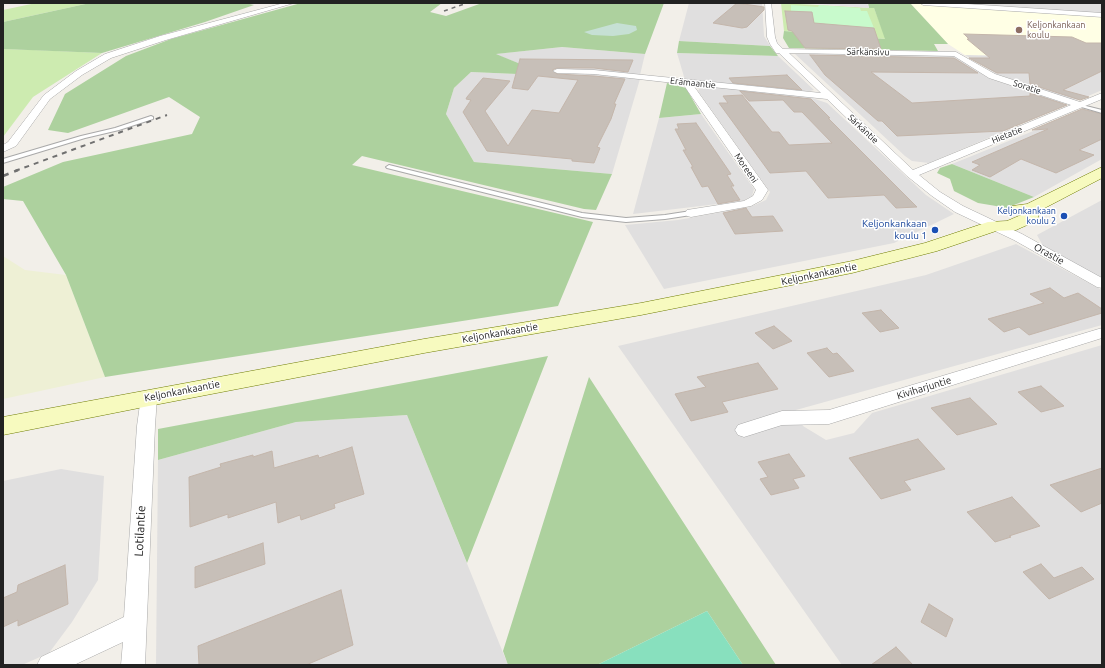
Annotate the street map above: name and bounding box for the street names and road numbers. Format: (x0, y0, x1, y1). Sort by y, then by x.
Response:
street label: Särkänsivu (847, 46, 889, 58)
street label: Erämaantie (670, 75, 716, 91)
street label: Soratie (1012, 77, 1042, 97)
street label: Särkäntie (846, 112, 880, 146)
street label: Hietatie (990, 124, 1024, 146)
street label: Moreeni (732, 151, 760, 185)
street label: Orastie (1032, 241, 1066, 267)
street label: Keljonkankaantie (780, 260, 858, 288)
street label: Keljonkankaantie (461, 320, 539, 346)
street label: Kiviharjuntie (895, 374, 953, 402)
street label: Keljonkankaantie (143, 378, 221, 404)
street label: Lotilantie (131, 505, 149, 557)

